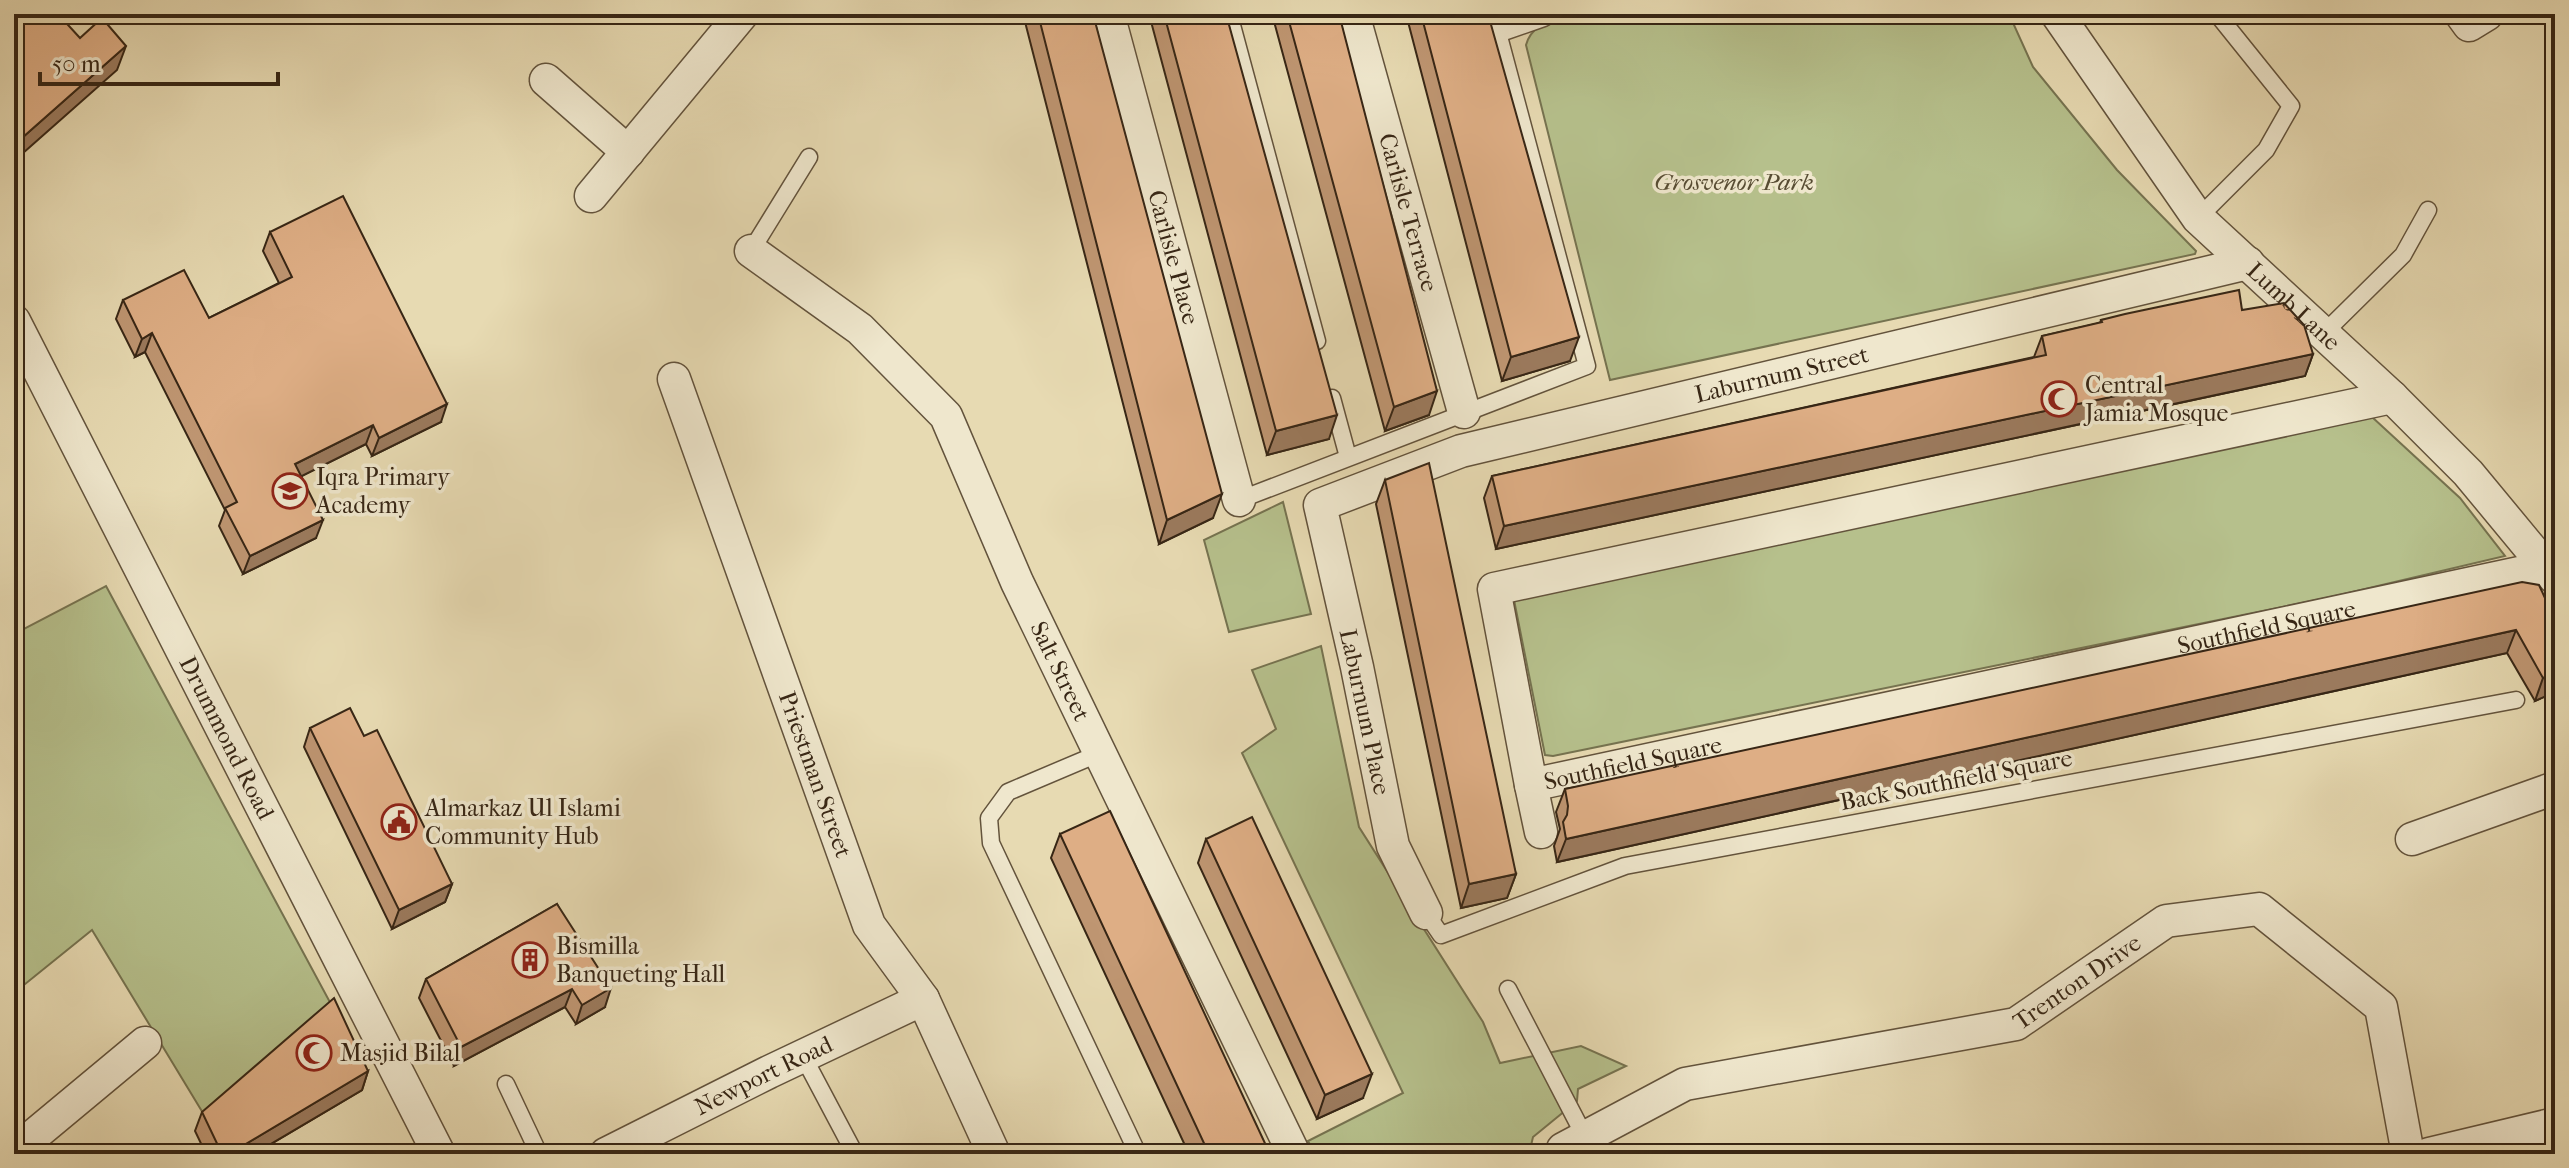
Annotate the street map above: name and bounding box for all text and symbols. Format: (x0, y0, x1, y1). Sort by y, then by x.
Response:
scale bar (40, 36, 278, 86)
text: 50 m (52, 50, 101, 78)
street label: Carlisle Terrace (1373, 130, 1444, 295)
park label: Grosvenor Park (1654, 168, 1814, 196)
street label: Carlisle Place (1142, 187, 1205, 328)
street label: Lumb Lane (2241, 256, 2346, 356)
street label: Laburnum Street (1692, 340, 1872, 409)
place label: Central Jamia Mosque (2083, 371, 2229, 427)
mosque icon: Central Jamia Mosque (2040, 380, 2078, 418)
place label: Iqra Primary Academy (315, 463, 451, 519)
school or university icon: Iqra Primary Academy (271, 472, 309, 510)
street label: Southfield Square (2175, 594, 2358, 660)
street label: Salt Street (1024, 617, 1096, 726)
street label: Laburnum Place (1334, 627, 1396, 798)
street label: Drummond Road (173, 652, 280, 825)
street label: Priestman Street (773, 688, 858, 862)
street label: Southfield Square (1541, 730, 1725, 796)
street label: Back Southfield Square (1838, 744, 2075, 816)
place label: Almarkaz Ul Islami Community Hub (424, 794, 621, 850)
public building icon: Almarkaz Ul Islami Community Hub (380, 803, 418, 841)
street label: Trenton Drive (2008, 928, 2146, 1036)
place label: Bismilla Banqueting Hall (556, 932, 726, 988)
building icon: Bismilla Banqueting Hall (511, 941, 549, 979)
street label: Newport Road (690, 1030, 838, 1121)
mosque icon: Masjid Bilal (295, 1034, 333, 1072)
place label: Masjid Bilal (340, 1039, 461, 1067)

